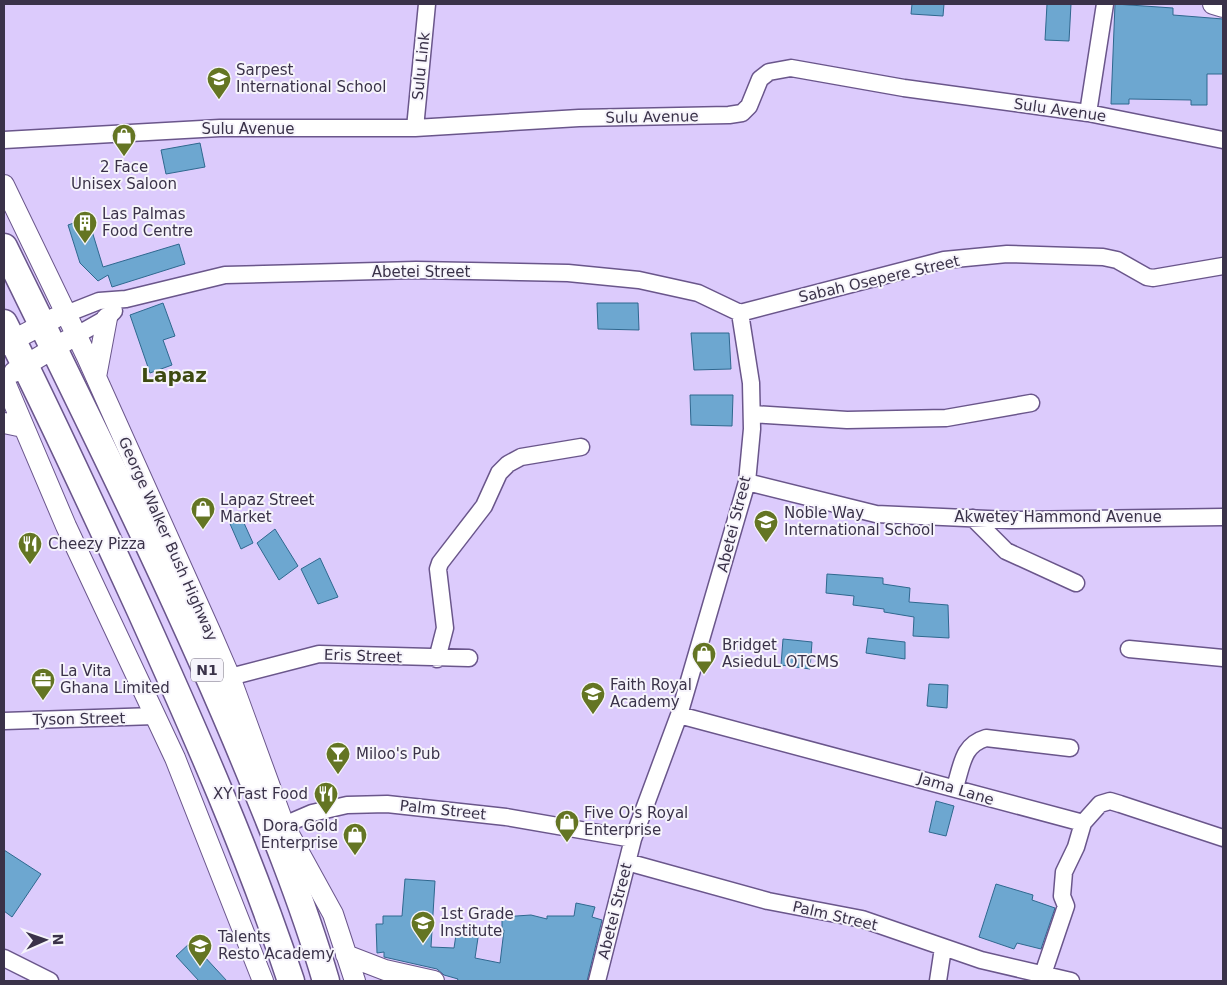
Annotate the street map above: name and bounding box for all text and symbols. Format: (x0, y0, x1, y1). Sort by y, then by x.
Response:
street label: Sulu Link (408, 31, 434, 101)
place label: Sarpest International School (236, 61, 386, 96)
school or university icon: Sarpest International School (206, 66, 232, 100)
street label: Sulu Avenue (1013, 95, 1107, 125)
street label: Sulu Avenue (605, 107, 699, 127)
street label: Sulu Avenue (201, 120, 295, 138)
shop icon: 2 Face Unisex Saloon (111, 123, 137, 157)
place label: 2 Face Unisex Saloon (71, 158, 177, 193)
place label: Las Palmas Food Centre (102, 205, 193, 240)
building icon: Las Palmas Food Centre (72, 210, 98, 244)
street label: Sabah Osepere Street (797, 252, 961, 306)
street label: Abetei Street (372, 263, 470, 281)
district label: Lapaz (141, 363, 207, 387)
street label: George Walker Bush Highway (115, 434, 221, 644)
street label: Abetei Street (713, 474, 755, 574)
place label: Lapaz Street Market (220, 491, 315, 526)
shop icon: Lapaz Street Market (190, 496, 216, 530)
place label: Noble Way International School (784, 504, 934, 539)
street label: Akwetey Hammond Avenue (954, 508, 1162, 526)
school or university icon: Noble Way International School (753, 509, 779, 543)
restaurant icon: Cheezy Pizza (17, 531, 43, 565)
place label: Cheezy Pizza (48, 535, 146, 553)
place label: Bridget AsieduL OTCMS (722, 636, 839, 671)
shop icon: Bridget AsieduL OTCMS (691, 641, 717, 675)
street label: Eris Street (324, 646, 402, 666)
road number: N1 (191, 658, 223, 682)
place label: La Vita Ghana Limited (60, 662, 170, 697)
office icon: La Vita Ghana Limited (30, 667, 56, 701)
place label: Faith Royal Academy (610, 676, 692, 711)
school or university icon: Faith Royal Academy (580, 681, 606, 715)
street label: Tyson Street (32, 709, 126, 729)
bar icon: Miloo's Pub (325, 741, 351, 775)
place label: Miloo's Pub (356, 745, 440, 763)
street label: Jama Lane (915, 769, 996, 809)
restaurant icon: XY Fast Food (313, 781, 339, 815)
place label: XY Fast Food (213, 785, 308, 803)
street label: Palm Street (399, 797, 487, 823)
place label: Five O's Royal Enterprise (584, 804, 688, 839)
shop icon: Five O's Royal Enterprise (554, 809, 580, 843)
place label: Dora Gold Enterprise (261, 817, 338, 852)
shop icon: Dora Gold Enterprise (342, 822, 368, 856)
street label: Abetei Street (594, 861, 636, 961)
street label: Palm Street (791, 897, 879, 935)
place label: 1st Grade Institute (440, 905, 514, 940)
school or university icon: 1st Grade Institute (410, 910, 436, 944)
north arrow (20, 915, 70, 965)
place label: Talents Resto Academy (217, 928, 334, 963)
text: N (50, 933, 66, 946)
school or university icon: Talents Resto Academy (187, 933, 213, 967)

